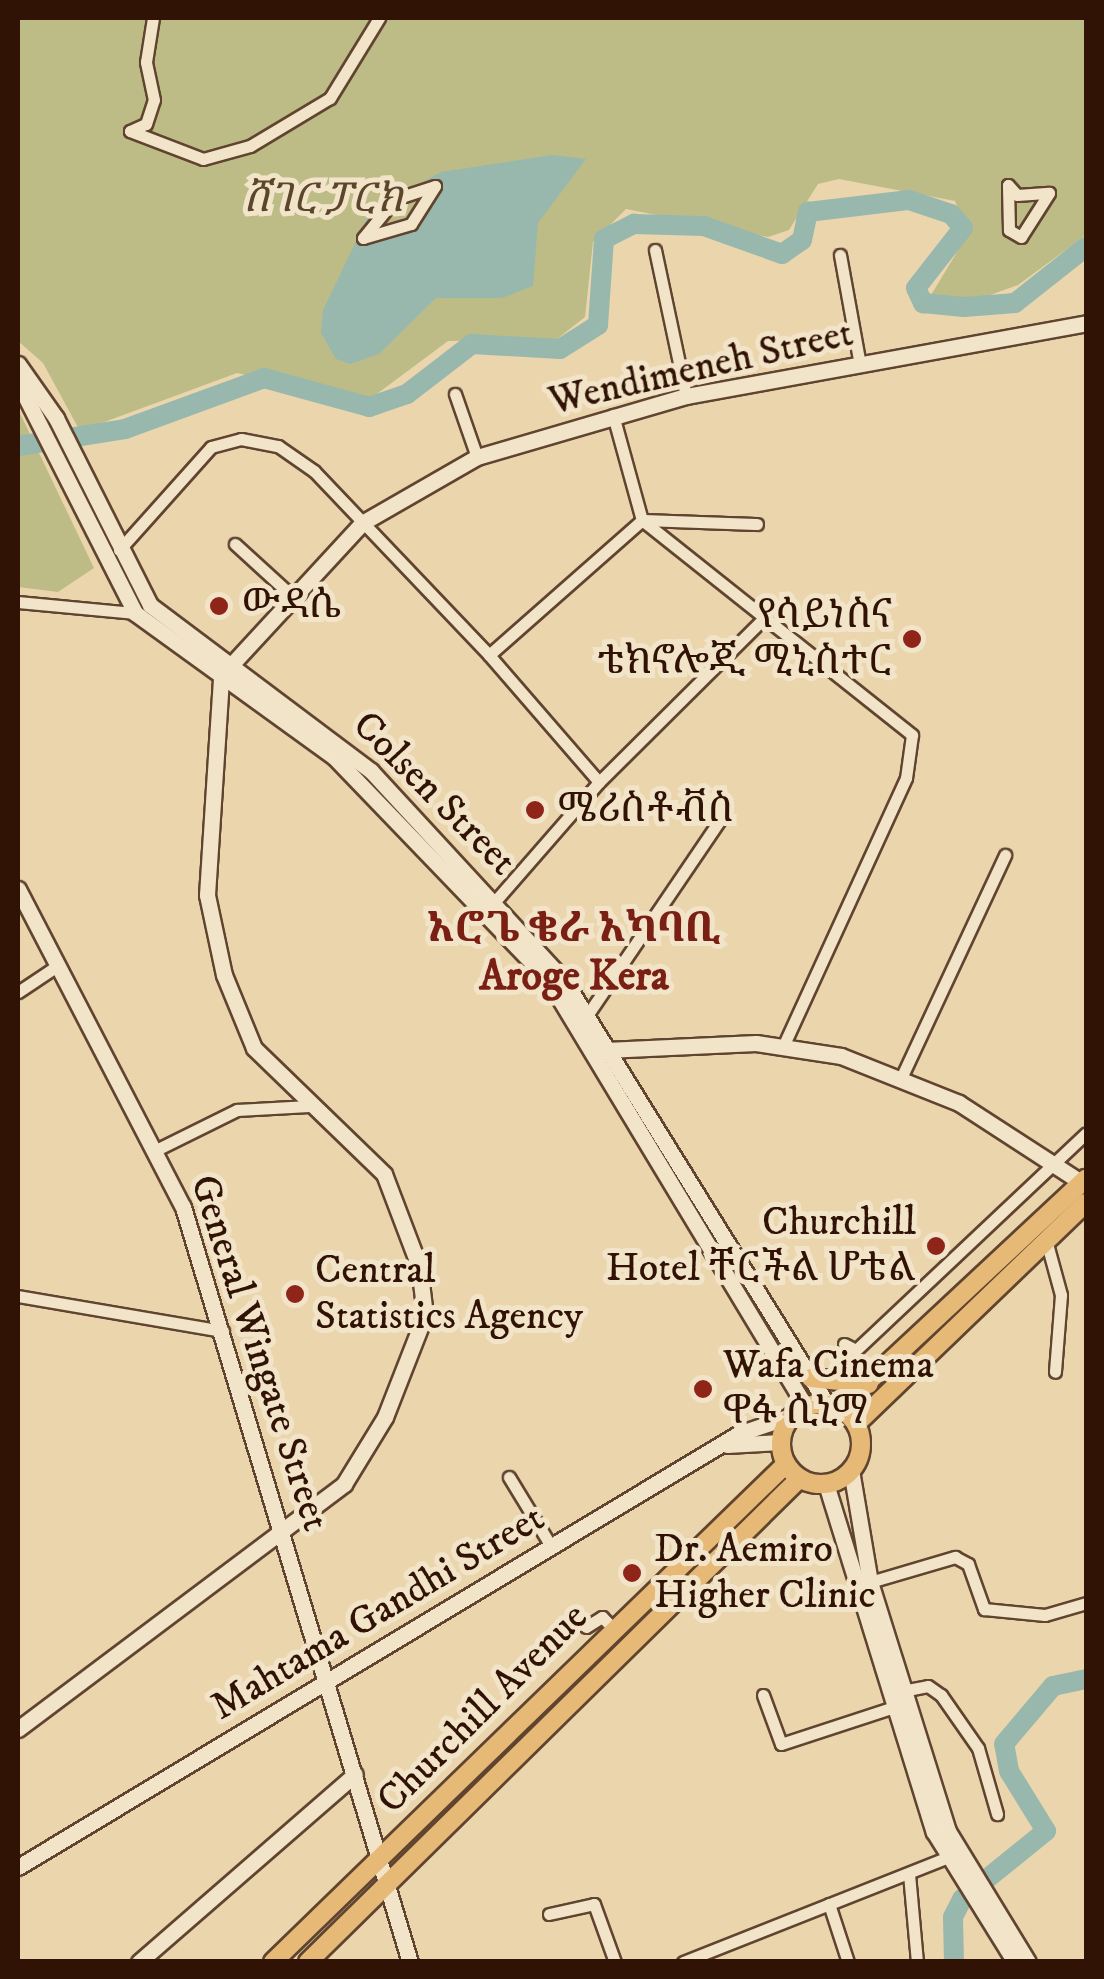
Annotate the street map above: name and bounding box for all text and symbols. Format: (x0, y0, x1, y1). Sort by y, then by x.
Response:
park label: ሸገር ፓርክ (243, 176, 403, 224)
street label: Wendimeneh Street (544, 310, 858, 426)
place label: ውዳሴ (242, 582, 341, 630)
place label: የሳይነስና ቴክኖሎጂ ሚኒስተር (598, 592, 892, 686)
marker: ውዳሴ (206, 593, 232, 619)
marker: የሳይነስና ቴክኖሎጂ ሚኒስተር (901, 628, 923, 650)
street label: Colsen Street (342, 702, 526, 886)
place label: ሜሪስቶቭስ (558, 786, 733, 834)
marker: ሜሪስቶቭስ (522, 797, 548, 823)
district label: አሮጌ ቄራ አካባቢ Aroge Kera (427, 904, 721, 1002)
street label: General Wingate Street (179, 1169, 339, 1537)
place label: Churchill Hotel ቸርችል ሆቴል (606, 1199, 916, 1293)
marker: Churchill Hotel ቸርችል ሆቴል (925, 1235, 947, 1257)
place label: Central Statistics Agency (315, 1247, 583, 1341)
marker: Central Statistics Agency (284, 1283, 306, 1305)
place label: Wafa Cinema ዋፋ ሲኒማ (723, 1342, 934, 1436)
marker: Wafa Cinema ዋፋ ሲኒማ (692, 1378, 714, 1400)
street label: Mahtama Gandhi Street (203, 1495, 553, 1731)
place label: Dr. Aemiro Higher Clinic (654, 1526, 876, 1620)
marker: Dr. Aemiro Higher Clinic (619, 1560, 645, 1586)
street label: Churchill Avenue (368, 1594, 598, 1824)

